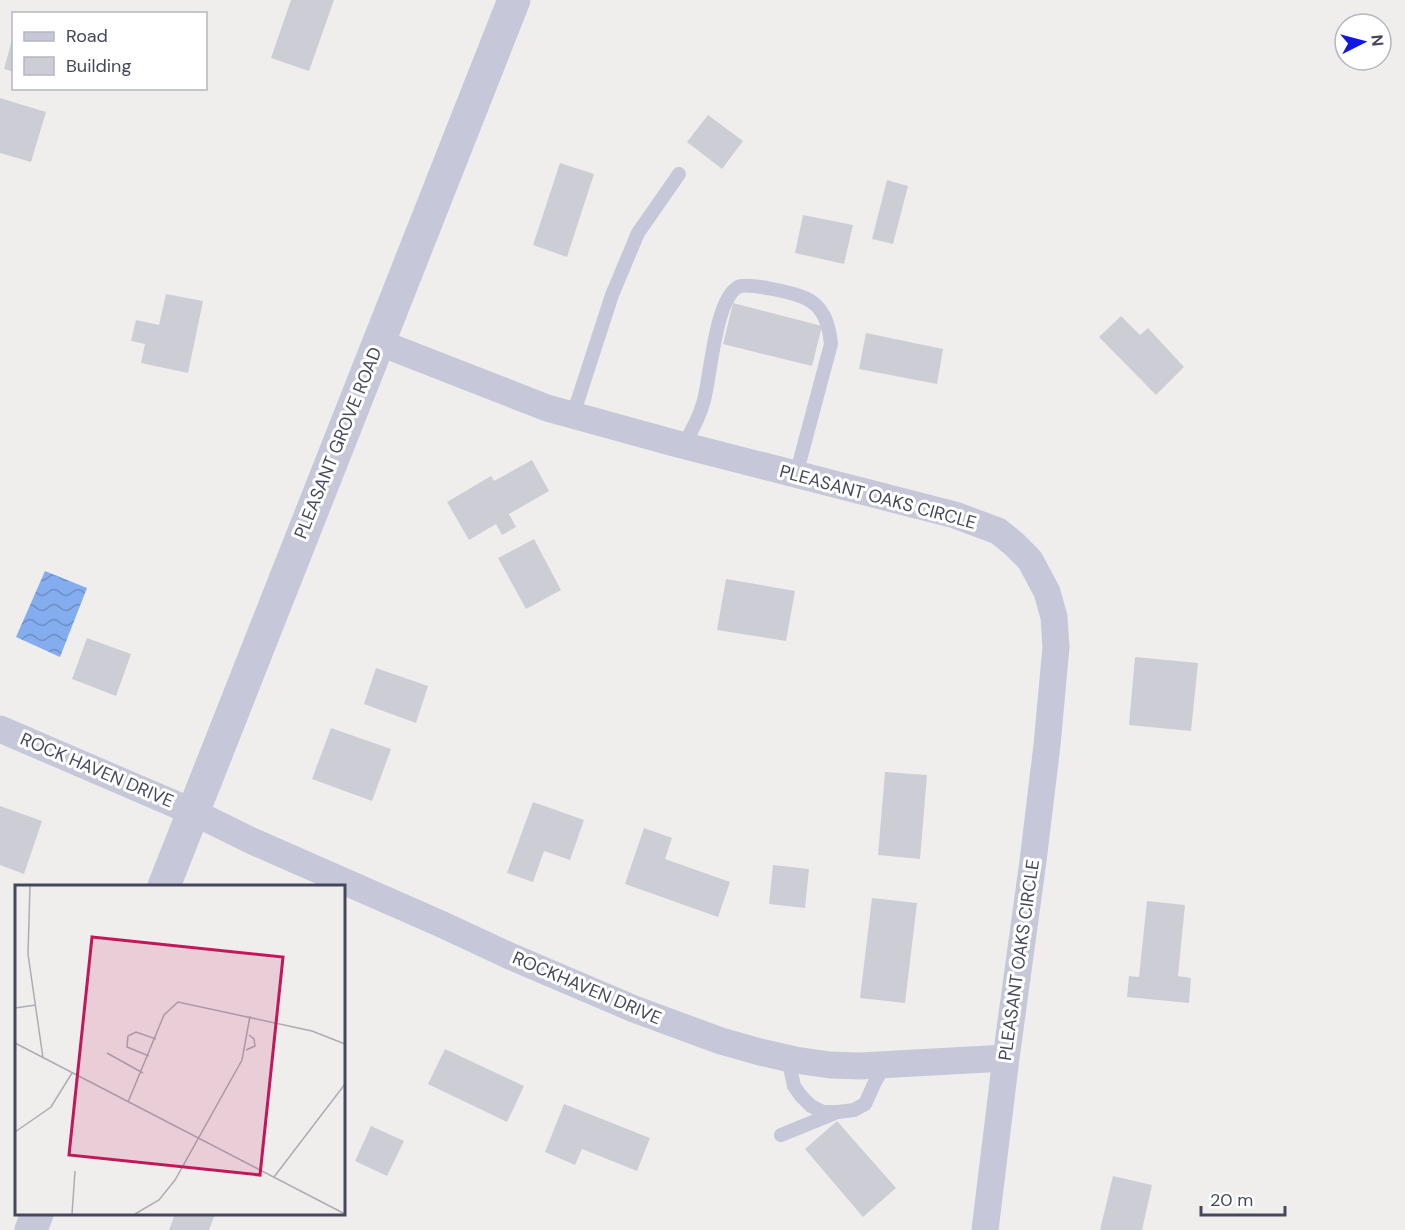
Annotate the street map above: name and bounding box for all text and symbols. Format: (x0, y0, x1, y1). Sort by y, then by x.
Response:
legend (12, 12, 207, 90)
north arrow (1333, 12, 1393, 72)
text: Road (66, 24, 108, 48)
text: N (1366, 34, 1388, 47)
text: Building (66, 54, 131, 78)
street label: PLEASANT GROVE ROAD (289, 344, 387, 542)
street label: PLEASANT OAKS CIRCLE (777, 459, 979, 535)
street label: ROCK HAVEN DRIVE (17, 727, 177, 813)
street label: PLEASANT OAKS CIRCLE (993, 858, 1045, 1062)
inset map (15, 885, 345, 1215)
street label: ROCKHAVEN DRIVE (509, 946, 665, 1030)
scale bar (1201, 1179, 1285, 1217)
text: 20 m (1210, 1188, 1253, 1212)

